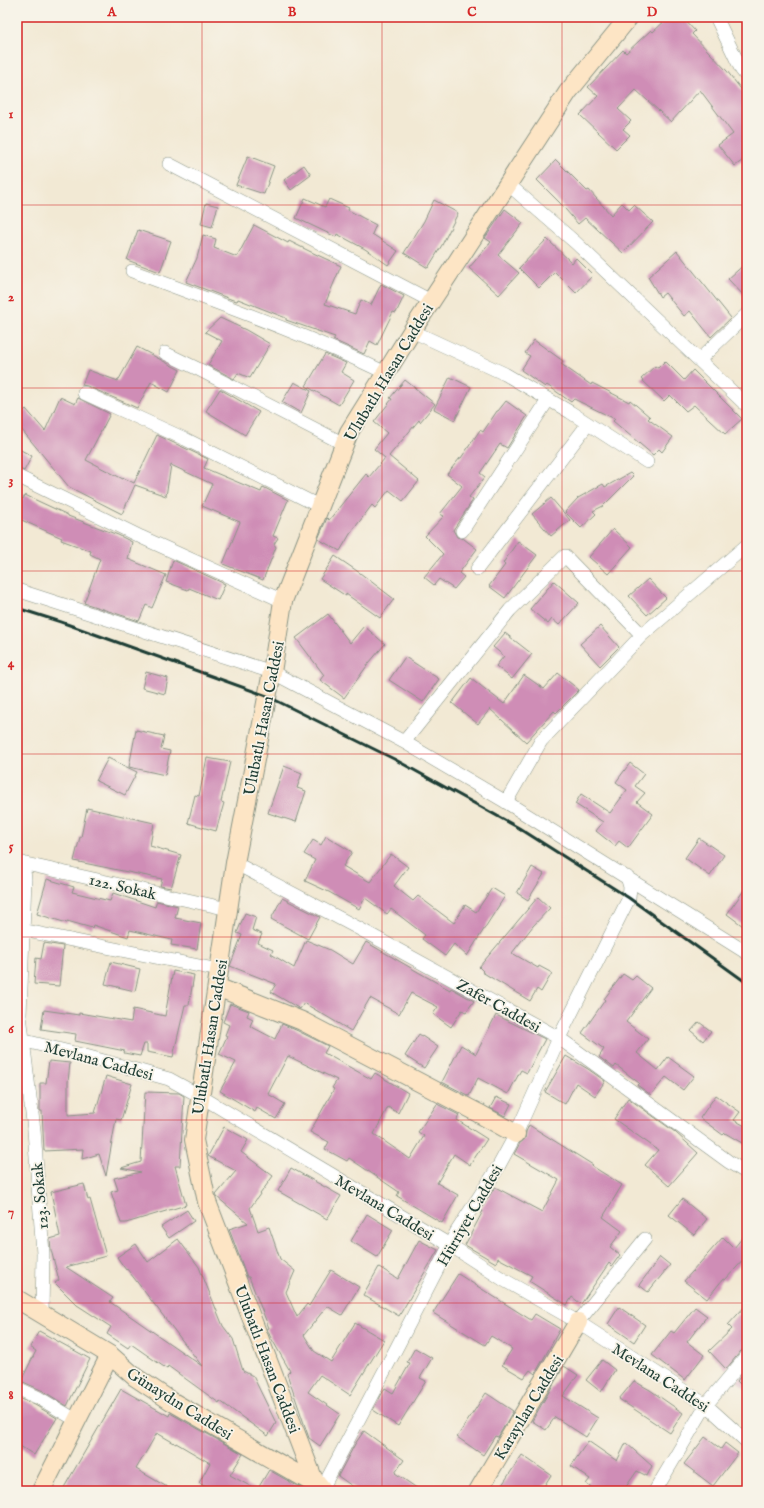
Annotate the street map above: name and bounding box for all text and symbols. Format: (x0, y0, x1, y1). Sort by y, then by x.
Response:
text: A (107, 4, 118, 21)
text: B (288, 4, 297, 21)
text: C (467, 4, 477, 21)
text: D (647, 4, 658, 21)
text: 1 (9, 106, 14, 123)
text: 2 (8, 289, 14, 306)
street label: Ulubatlı Hasan Caddesi (341, 300, 439, 446)
text: 3 (9, 472, 14, 489)
street label: Ulubatlı Hasan Caddesi (240, 639, 290, 797)
text: 4 (8, 655, 15, 672)
text: 5 (9, 838, 14, 855)
street label: 122. Sokak (87, 870, 159, 906)
street label: Ulubatlı Hasan Caddesi (189, 958, 233, 1117)
street label: Zafer Caddesi (452, 975, 544, 1038)
text: 6 (8, 1021, 14, 1038)
street label: Mevlana Caddesi (42, 1038, 155, 1086)
street label: 123. Sokak (28, 1161, 54, 1230)
street label: Hürriyet Caddesi (433, 1161, 508, 1271)
street label: Mevlana Caddesi (331, 1171, 437, 1246)
text: 7 (8, 1204, 14, 1221)
street label: Ulubatlı Hasan Caddesi (229, 1283, 304, 1437)
street label: Mevlana Caddesi (607, 1340, 712, 1418)
street label: Karayılan Caddesi (490, 1352, 569, 1464)
street label: Günaydın Caddesi (122, 1364, 236, 1445)
text: 8 (8, 1387, 14, 1404)

